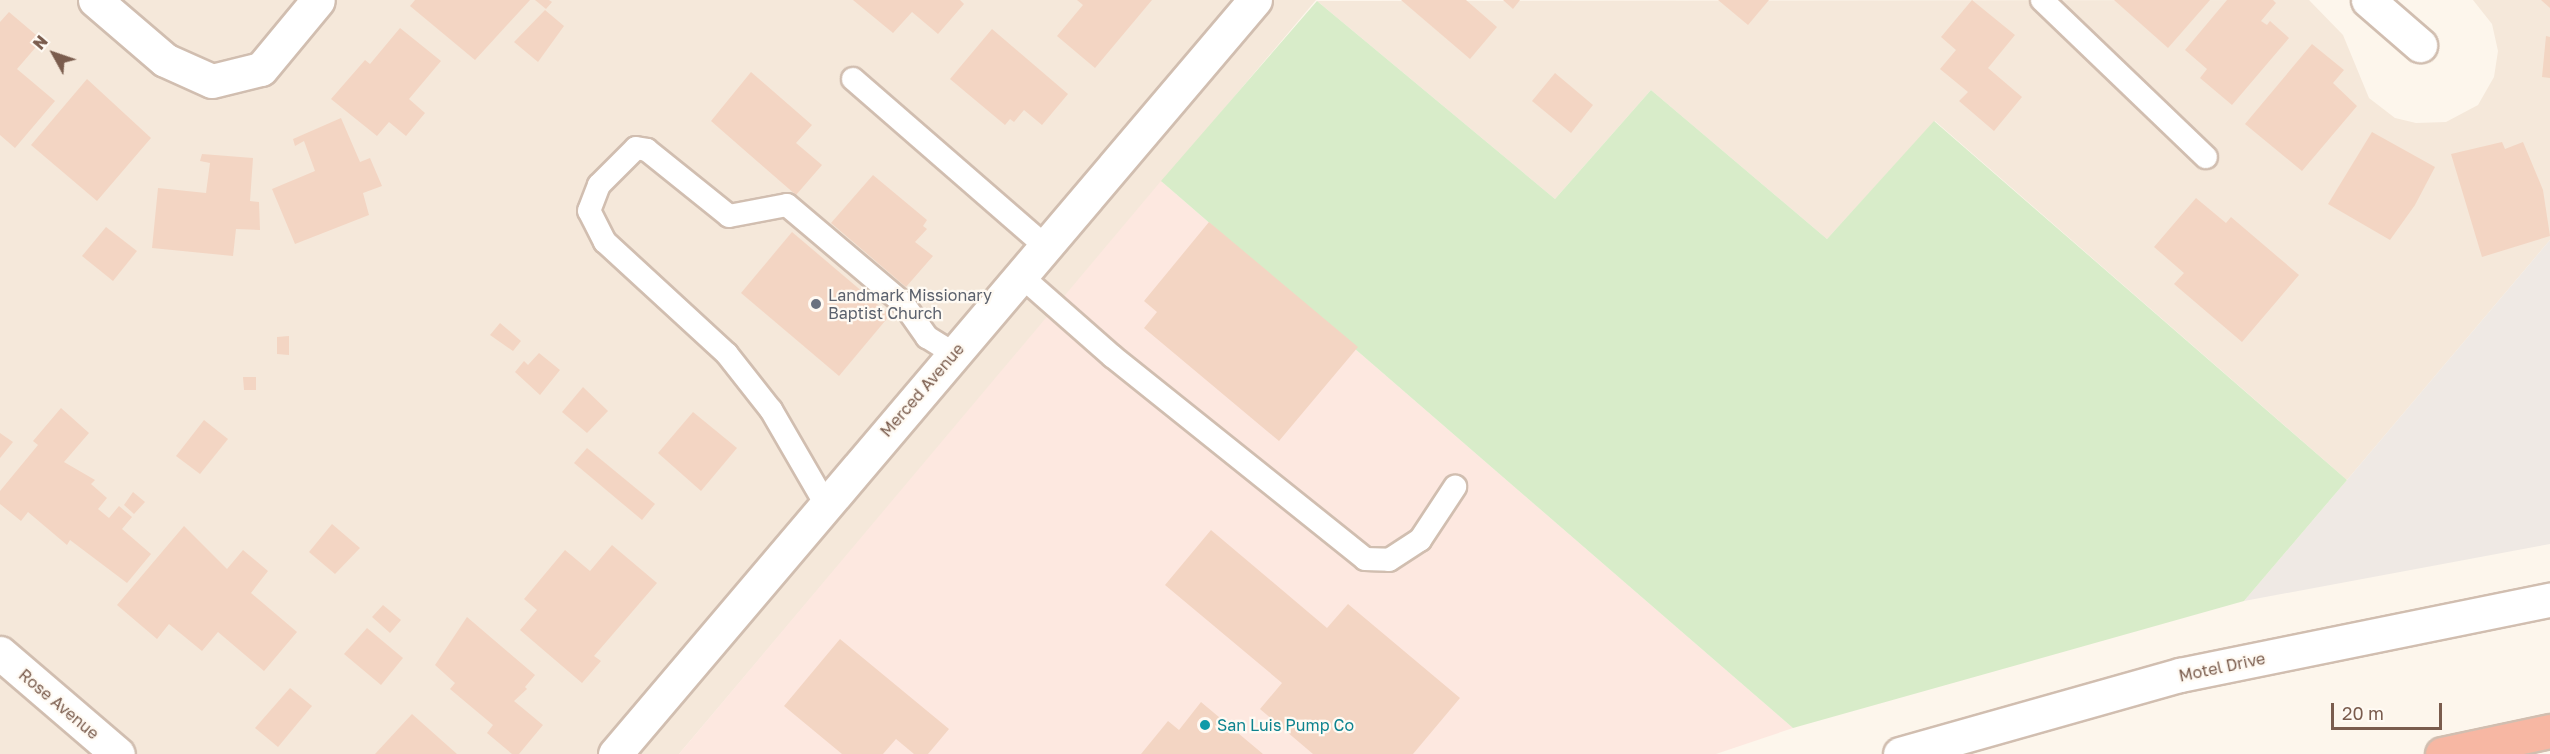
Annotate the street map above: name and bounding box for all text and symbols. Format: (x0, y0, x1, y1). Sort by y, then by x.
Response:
north arrow (24, 24, 84, 84)
text: N (29, 31, 52, 54)
place label: Landmark Missionary Baptist Church (828, 285, 992, 323)
marker: Landmark Missionary Baptist Church (809, 297, 823, 311)
street label: Merced Avenue (876, 339, 968, 441)
street label: Motel Drive (2177, 648, 2267, 686)
street label: Rose Avenue (15, 665, 103, 743)
scale bar (2334, 691, 2445, 729)
text: 20 m (2342, 702, 2384, 724)
place label: San Luis Pump Co (1217, 715, 1354, 735)
marker: San Luis Pump Co (1198, 718, 1212, 732)

